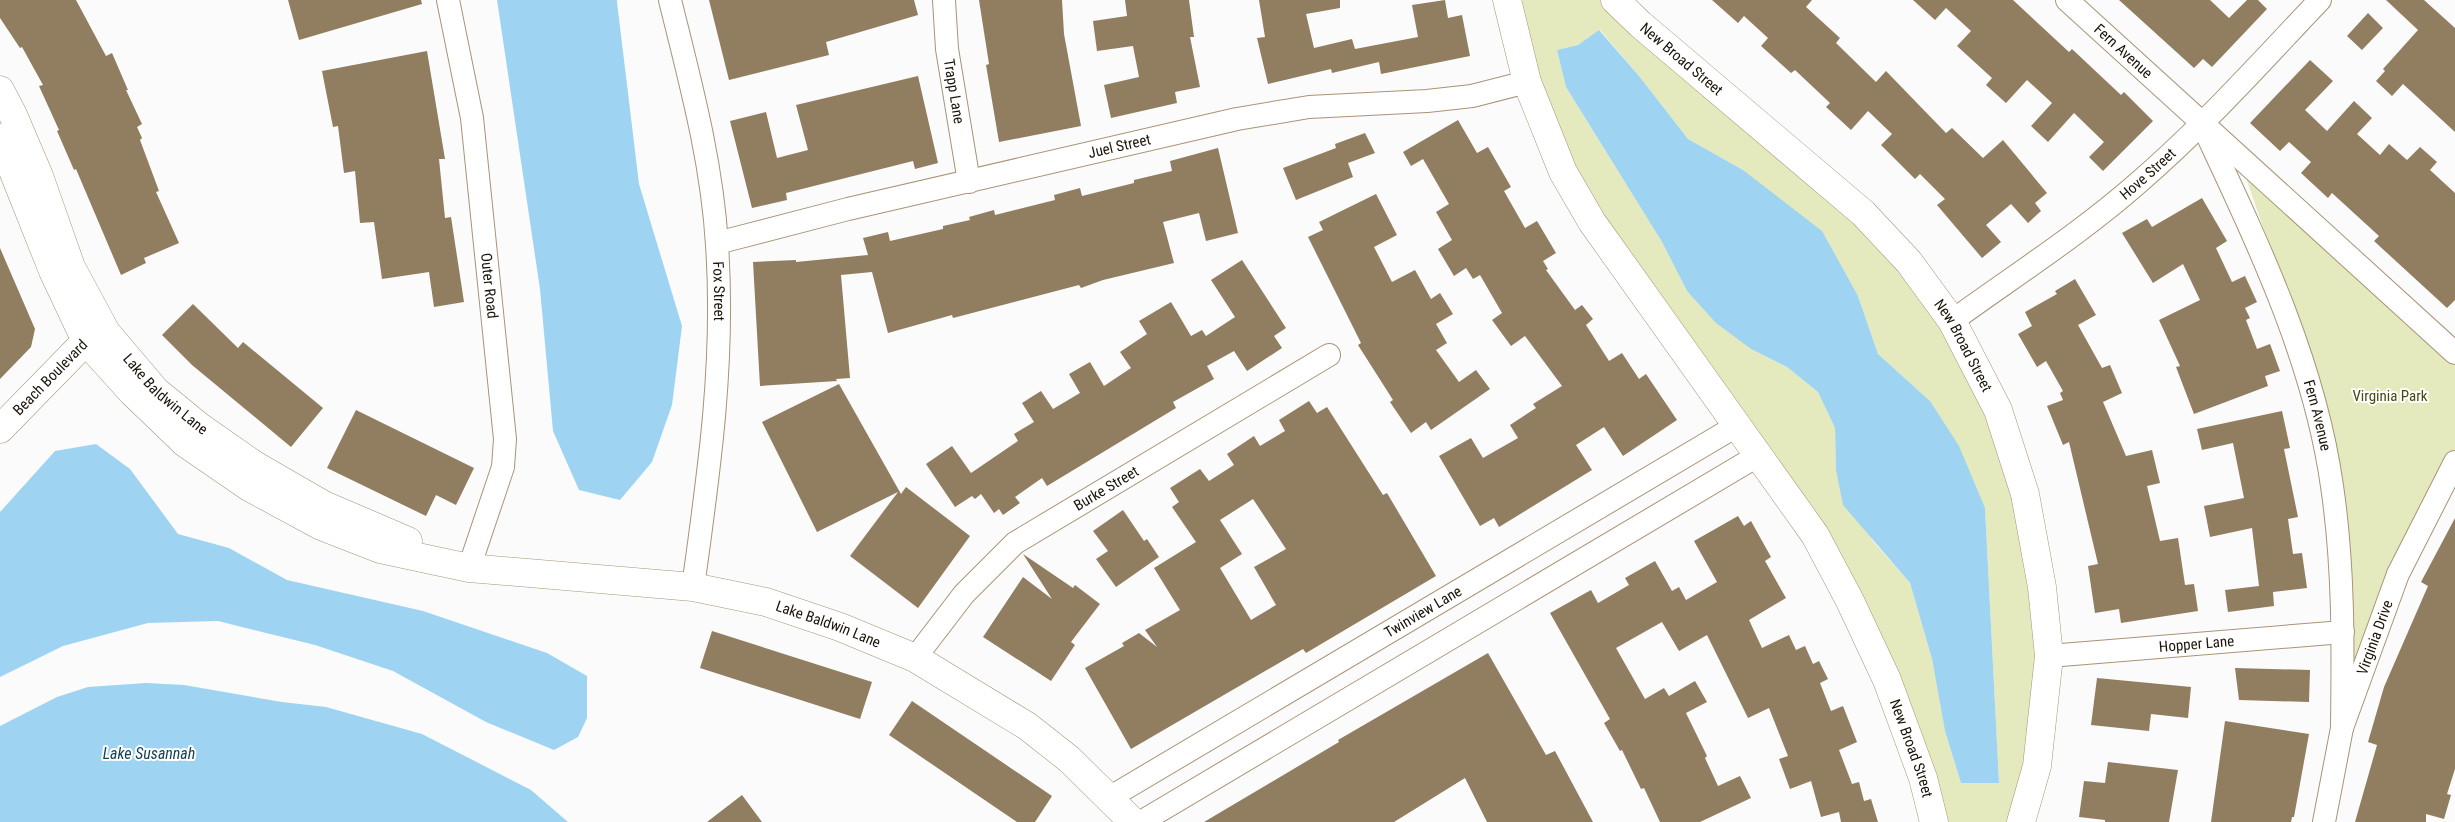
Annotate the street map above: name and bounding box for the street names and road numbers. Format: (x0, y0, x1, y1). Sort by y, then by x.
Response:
street label: New Broad Street (1636, 19, 1727, 99)
street label: Fern Avenue (2090, 20, 2156, 82)
street label: Trapp Lane (940, 57, 968, 125)
street label: Juel Street (1086, 130, 1153, 162)
street label: Hove Street (2116, 145, 2180, 204)
street label: Outer Road (477, 252, 502, 319)
street label: Fox Street (709, 261, 728, 321)
street label: New Broad Street (1930, 296, 1996, 395)
street label: Beach Boulevard (9, 336, 91, 419)
street label: Lake Baldwin Lane (119, 350, 211, 438)
street label: Fern Avenue (2300, 378, 2335, 452)
street label: Burke Street (1071, 462, 1142, 515)
street label: Twinview Lane (1381, 582, 1465, 642)
street label: Lake Baldwin Lane (773, 597, 883, 652)
street label: Virginia Drive (2353, 598, 2397, 677)
street label: Hopper Lane (2158, 632, 2235, 656)
street label: New Broad Street (1886, 697, 1937, 799)

